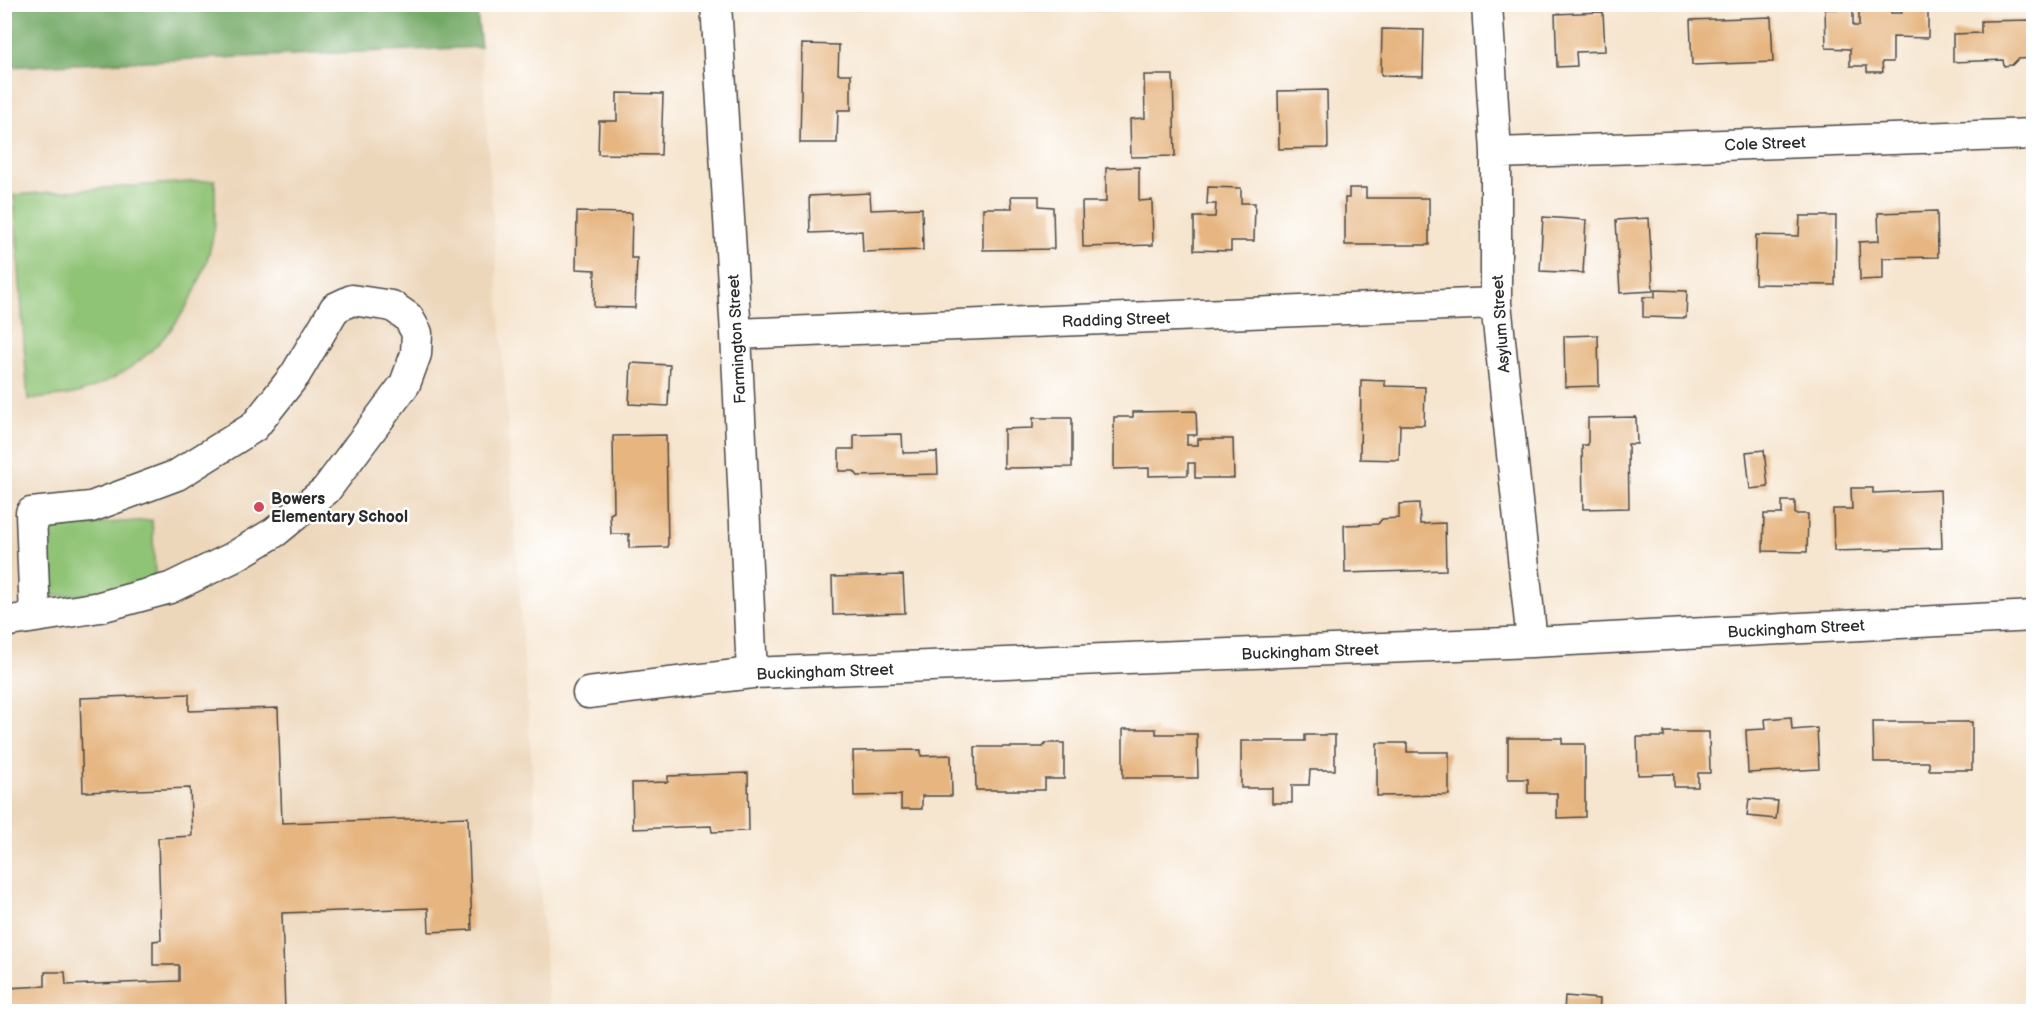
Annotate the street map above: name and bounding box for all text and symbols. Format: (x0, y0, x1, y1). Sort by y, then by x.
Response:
street label: Cole Street (1724, 134, 1806, 155)
street label: Farmington Street (725, 274, 750, 404)
street label: Asylum Street (1489, 274, 1514, 374)
street label: Radding Street (1061, 309, 1171, 332)
place label: Bowers Elementary School (271, 490, 408, 527)
marker: Bowers Elementary School (252, 500, 266, 514)
street label: Buckingham Street (1727, 616, 1865, 643)
street label: Buckingham Street (1241, 641, 1379, 664)
street label: Buckingham Street (756, 661, 894, 684)

